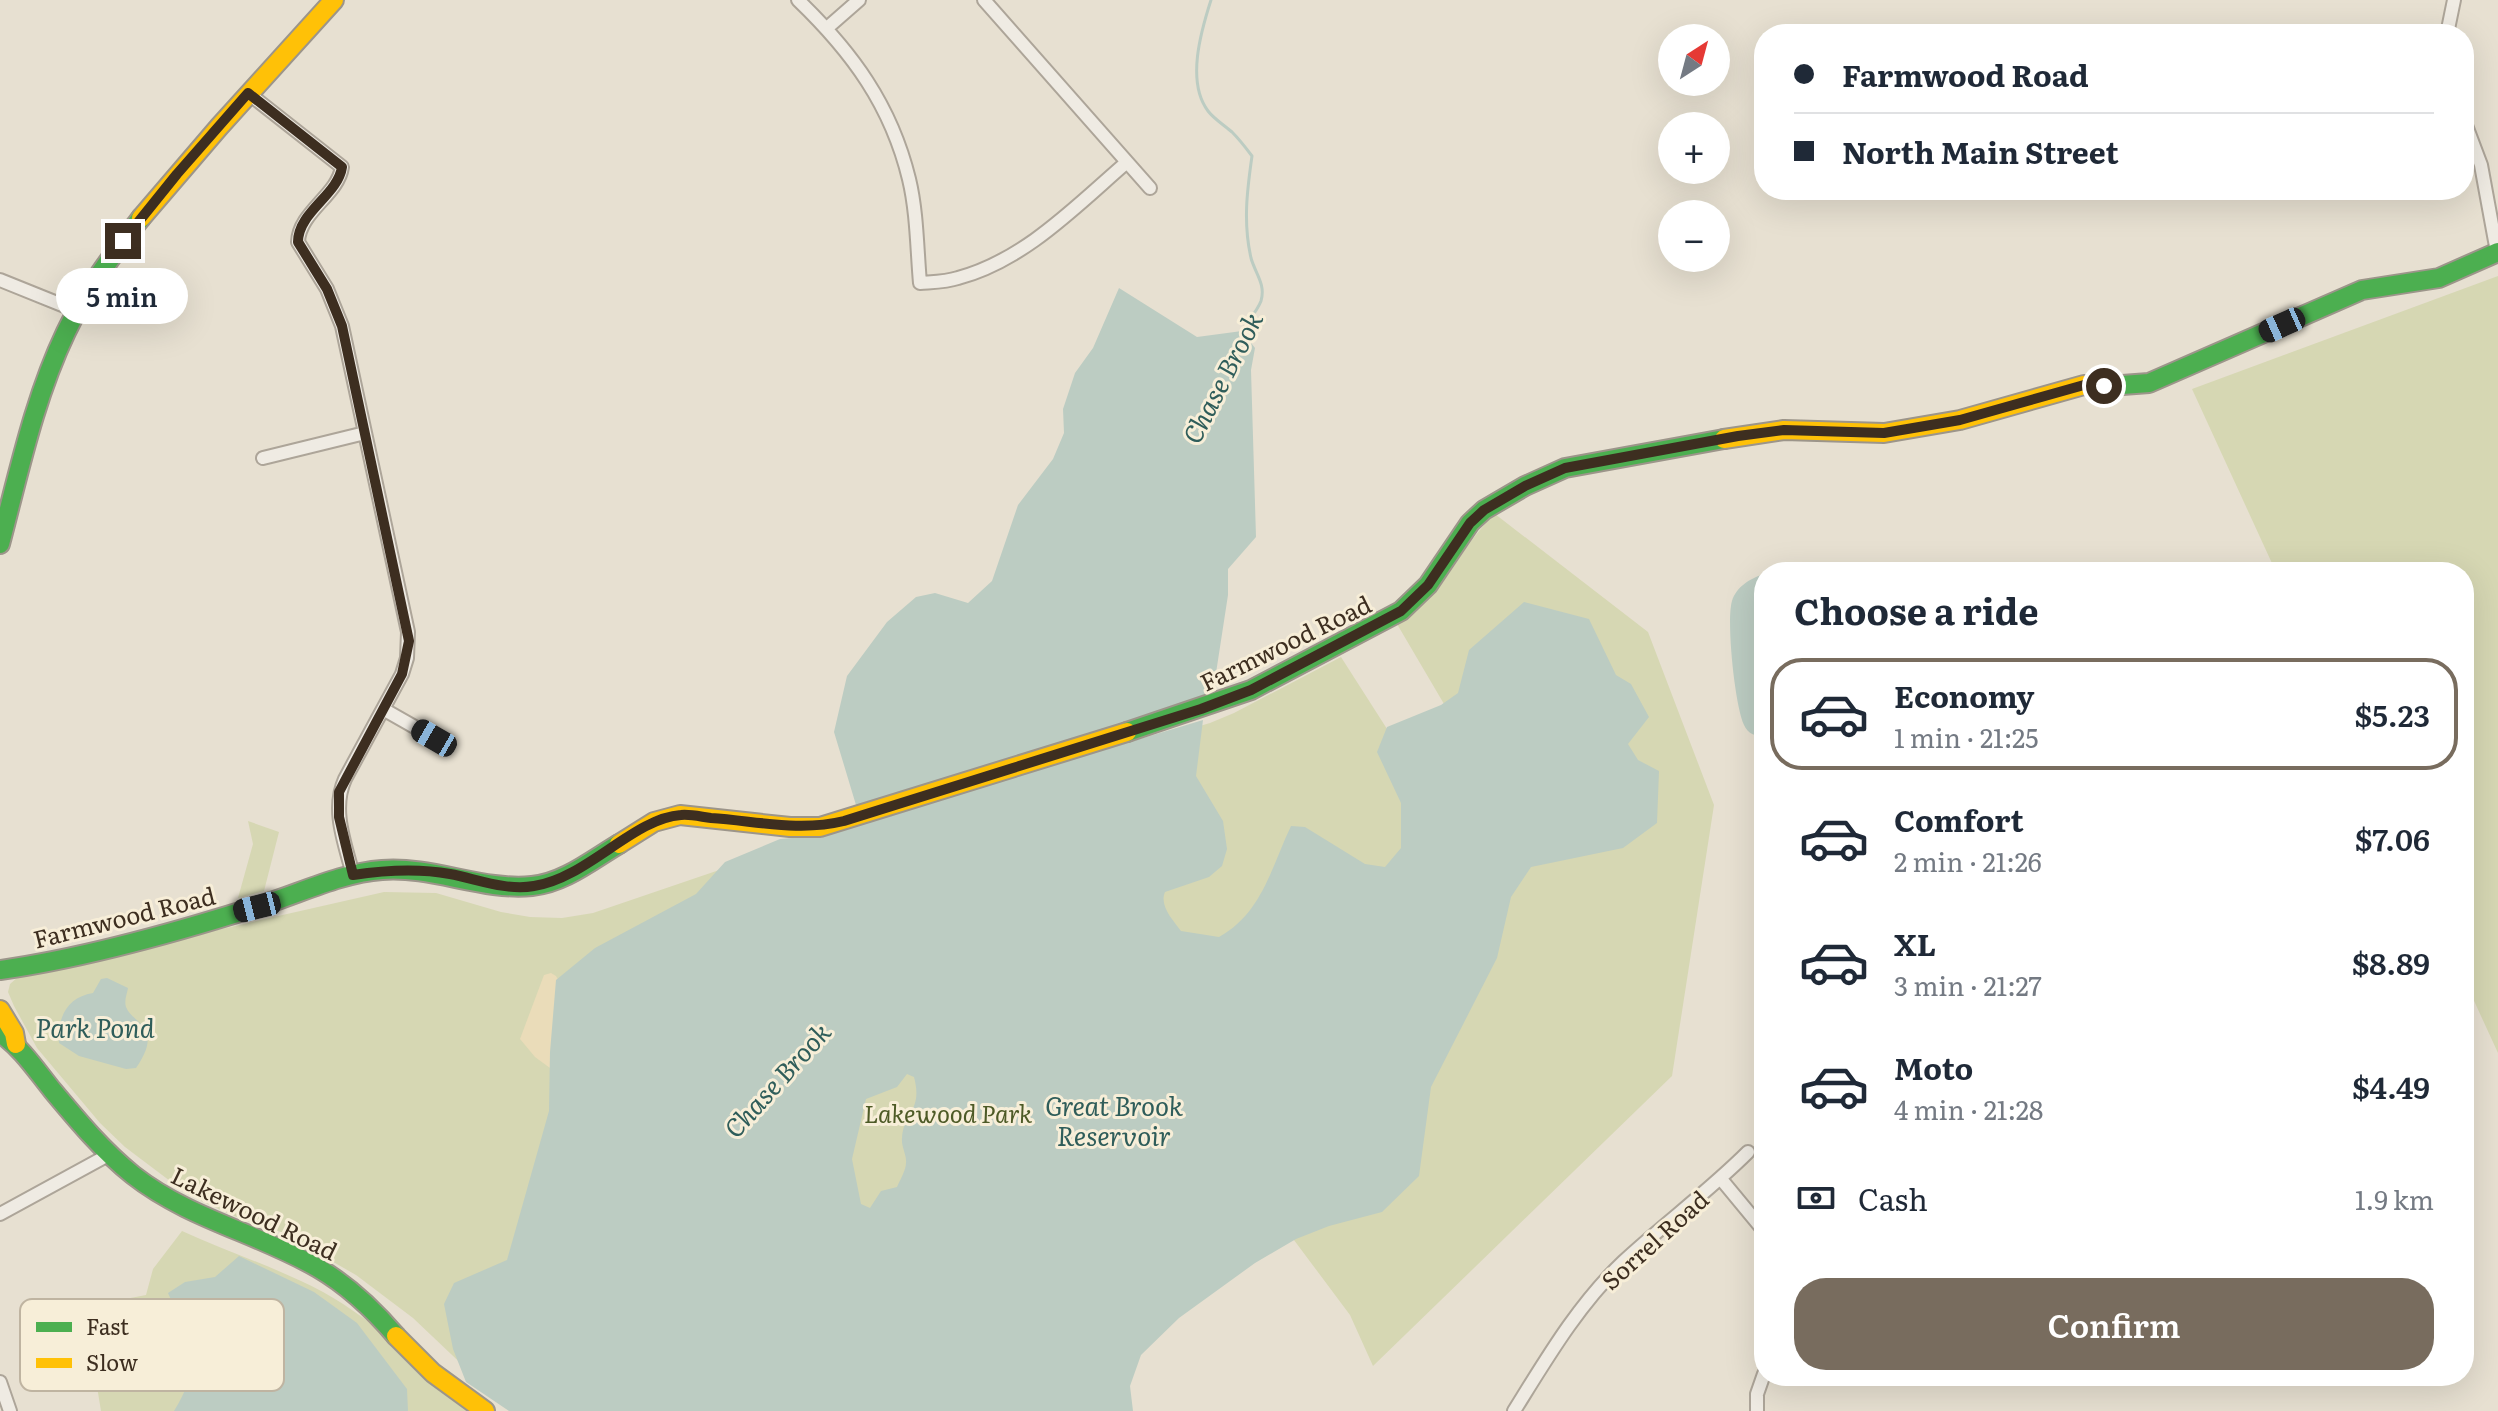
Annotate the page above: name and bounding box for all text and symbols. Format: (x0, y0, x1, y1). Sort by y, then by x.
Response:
north arrow (1658, 24, 1730, 96)
map controls (1658, 24, 1730, 272)
text: Farmwood Road (1842, 52, 2089, 96)
button: + (1658, 112, 1730, 184)
text: North Main Street (1842, 129, 2119, 173)
button: − (1658, 200, 1730, 272)
route end (105, 223, 141, 259)
callout: 5 min (57, 269, 189, 325)
text: 5 min (86, 276, 158, 315)
water label: Chase Brook (1171, 304, 1271, 450)
car (2255, 304, 2309, 346)
route start (2086, 368, 2122, 404)
text: Choose a ride (1794, 583, 2039, 636)
street label: Farmwood Road (1194, 585, 1377, 699)
text: Economy (1894, 673, 2034, 717)
icon: car (1798, 678, 1870, 750)
text: $5.23 (2354, 692, 2430, 736)
car (407, 716, 461, 760)
text: 1 min · 21:25 (1894, 717, 2038, 756)
text: Comfort (1894, 797, 2024, 841)
icon: car (1798, 802, 1870, 874)
text: $7.06 (2355, 816, 2430, 860)
text: 2 min · 21:26 (1894, 841, 2042, 880)
street label: Farmwood Road (29, 876, 219, 956)
car (231, 890, 283, 924)
text: XL (1894, 921, 1936, 965)
icon: car (1798, 926, 1870, 998)
text: $8.89 (2352, 940, 2430, 984)
text: 3 min · 21:27 (1894, 965, 2042, 1004)
water label: Park Pond (35, 1007, 155, 1046)
water label: Chase Brook (714, 1012, 839, 1145)
text: Moto (1894, 1045, 1973, 1089)
icon: car (1798, 1050, 1870, 1122)
text: $4.49 (2352, 1064, 2430, 1108)
water label: Great Brook Reservoir (1045, 1085, 1184, 1154)
text: 4 min · 21:28 (1894, 1089, 2043, 1128)
park label: Lakewood Park (864, 1095, 1033, 1130)
street label: Lakewood Road (166, 1157, 344, 1268)
icon: cash (1794, 1176, 1838, 1220)
text: Cash (1858, 1176, 1928, 1220)
text: 1.9 km (2355, 1179, 2434, 1218)
street label: Sorrel Road (1593, 1181, 1716, 1297)
button: Confirm (1794, 1278, 2434, 1370)
legend (20, 1299, 284, 1391)
text: Fast (86, 1309, 129, 1342)
text: Slow (86, 1345, 138, 1378)

